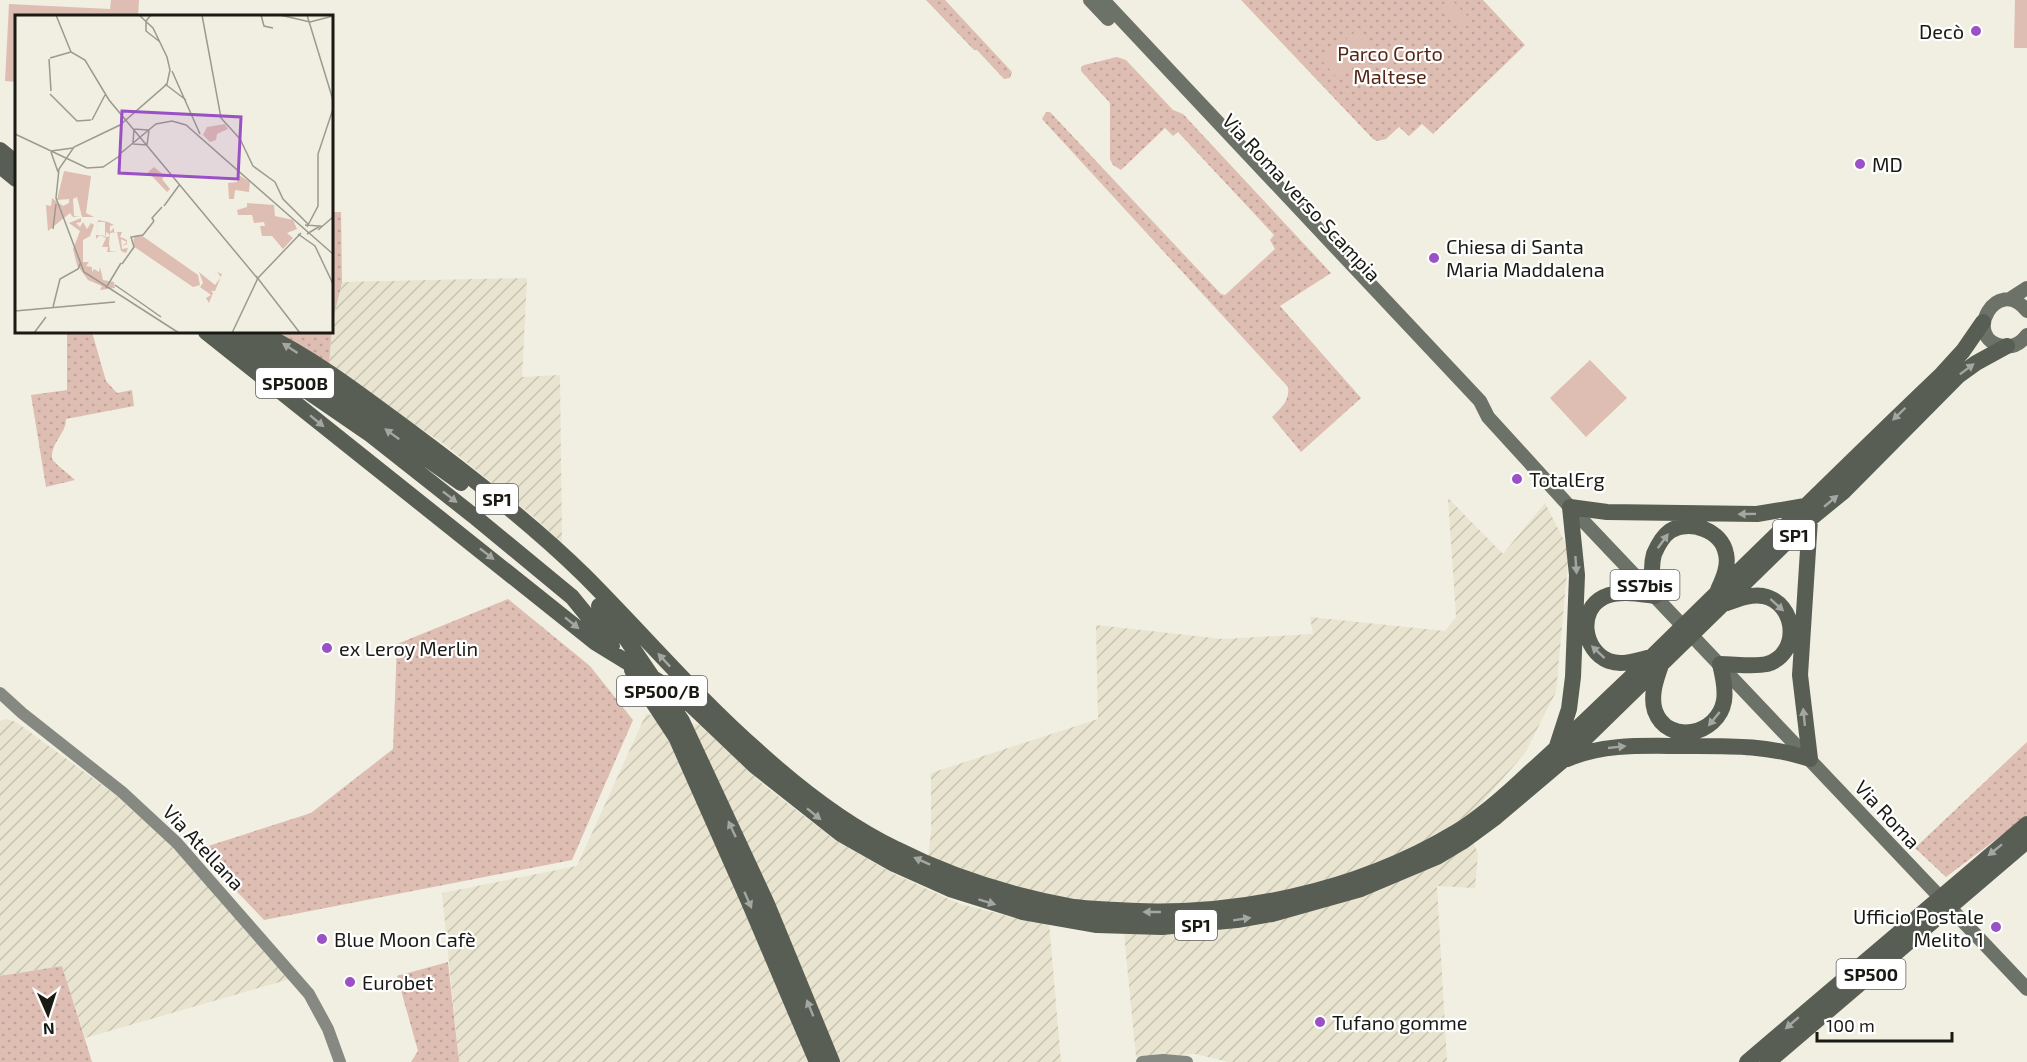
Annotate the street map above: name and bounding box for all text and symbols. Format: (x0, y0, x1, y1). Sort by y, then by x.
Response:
inset map (15, 15, 333, 333)
place label: Decò (1919, 19, 1964, 43)
marker: Decò (1969, 24, 1983, 38)
park label: Parco Corto Maltese (1337, 41, 1443, 88)
street label: Via Roma verso Scampia (1218, 108, 1386, 286)
place label: MD (1872, 152, 1903, 176)
marker: MD (1853, 157, 1867, 171)
place label: Chiesa di Santa Maria Maddalena (1446, 234, 1605, 281)
marker: Chiesa di Santa Maria Maddalena (1427, 251, 1441, 265)
one-way arrow (282, 343, 298, 354)
one-way arrow (1959, 363, 1975, 376)
road number: SP500B (256, 368, 334, 398)
one-way arrow (1893, 407, 1907, 421)
one-way arrow (309, 414, 324, 427)
one-way arrow (385, 428, 401, 440)
place label: TotalErg (1529, 467, 1605, 491)
marker: TotalErg (1510, 472, 1524, 486)
road number: SP1 (476, 484, 518, 514)
one-way arrow (443, 491, 458, 503)
one-way arrow (1823, 495, 1839, 508)
one-way arrow (1738, 509, 1757, 519)
road number: SP1 (1773, 520, 1815, 550)
one-way arrow (1657, 533, 1669, 549)
one-way arrow (479, 548, 494, 560)
one-way arrow (1571, 555, 1581, 574)
road number: SS7bis (1610, 570, 1680, 600)
one-way arrow (1770, 599, 1785, 612)
one-way arrow (564, 616, 580, 629)
place label: ex Leroy Merlin (339, 636, 478, 660)
marker: ex Leroy Merlin (320, 641, 334, 655)
one-way arrow (1591, 645, 1605, 659)
one-way arrow (657, 653, 671, 668)
road number: SP500/B (617, 676, 707, 706)
one-way arrow (1799, 707, 1809, 726)
one-way arrow (1708, 711, 1720, 727)
one-way arrow (1608, 742, 1627, 752)
street label: Via Roma (1850, 775, 1926, 853)
street label: Via Atellana (158, 799, 250, 895)
one-way arrow (807, 807, 822, 819)
one-way arrow (728, 821, 737, 838)
one-way arrow (1987, 843, 2003, 856)
one-way arrow (913, 856, 931, 866)
one-way arrow (743, 891, 753, 909)
one-way arrow (978, 898, 996, 907)
place label: Ufficio Postale Melito 1 (1853, 904, 1984, 951)
one-way arrow (1142, 907, 1161, 917)
road number: SP1 (1175, 910, 1217, 940)
one-way arrow (1233, 914, 1252, 923)
marker: Ufficio Postale Melito 1 (1989, 920, 2003, 934)
place label: Blue Moon Cafè (334, 927, 476, 951)
marker: Blue Moon Cafè (315, 932, 329, 946)
road number: SP500 (1836, 959, 1906, 989)
place label: Eurobet (362, 970, 434, 994)
marker: Eurobet (343, 975, 357, 989)
north arrow (18, 984, 78, 1044)
one-way arrow (805, 999, 814, 1017)
scale bar (1817, 1005, 1952, 1043)
place label: Tufano gomme (1332, 1010, 1467, 1034)
text: 100 m (1826, 1014, 1875, 1036)
marker: Tufano gomme (1313, 1015, 1327, 1029)
one-way arrow (1785, 1016, 1800, 1029)
text: N (43, 1020, 55, 1039)

